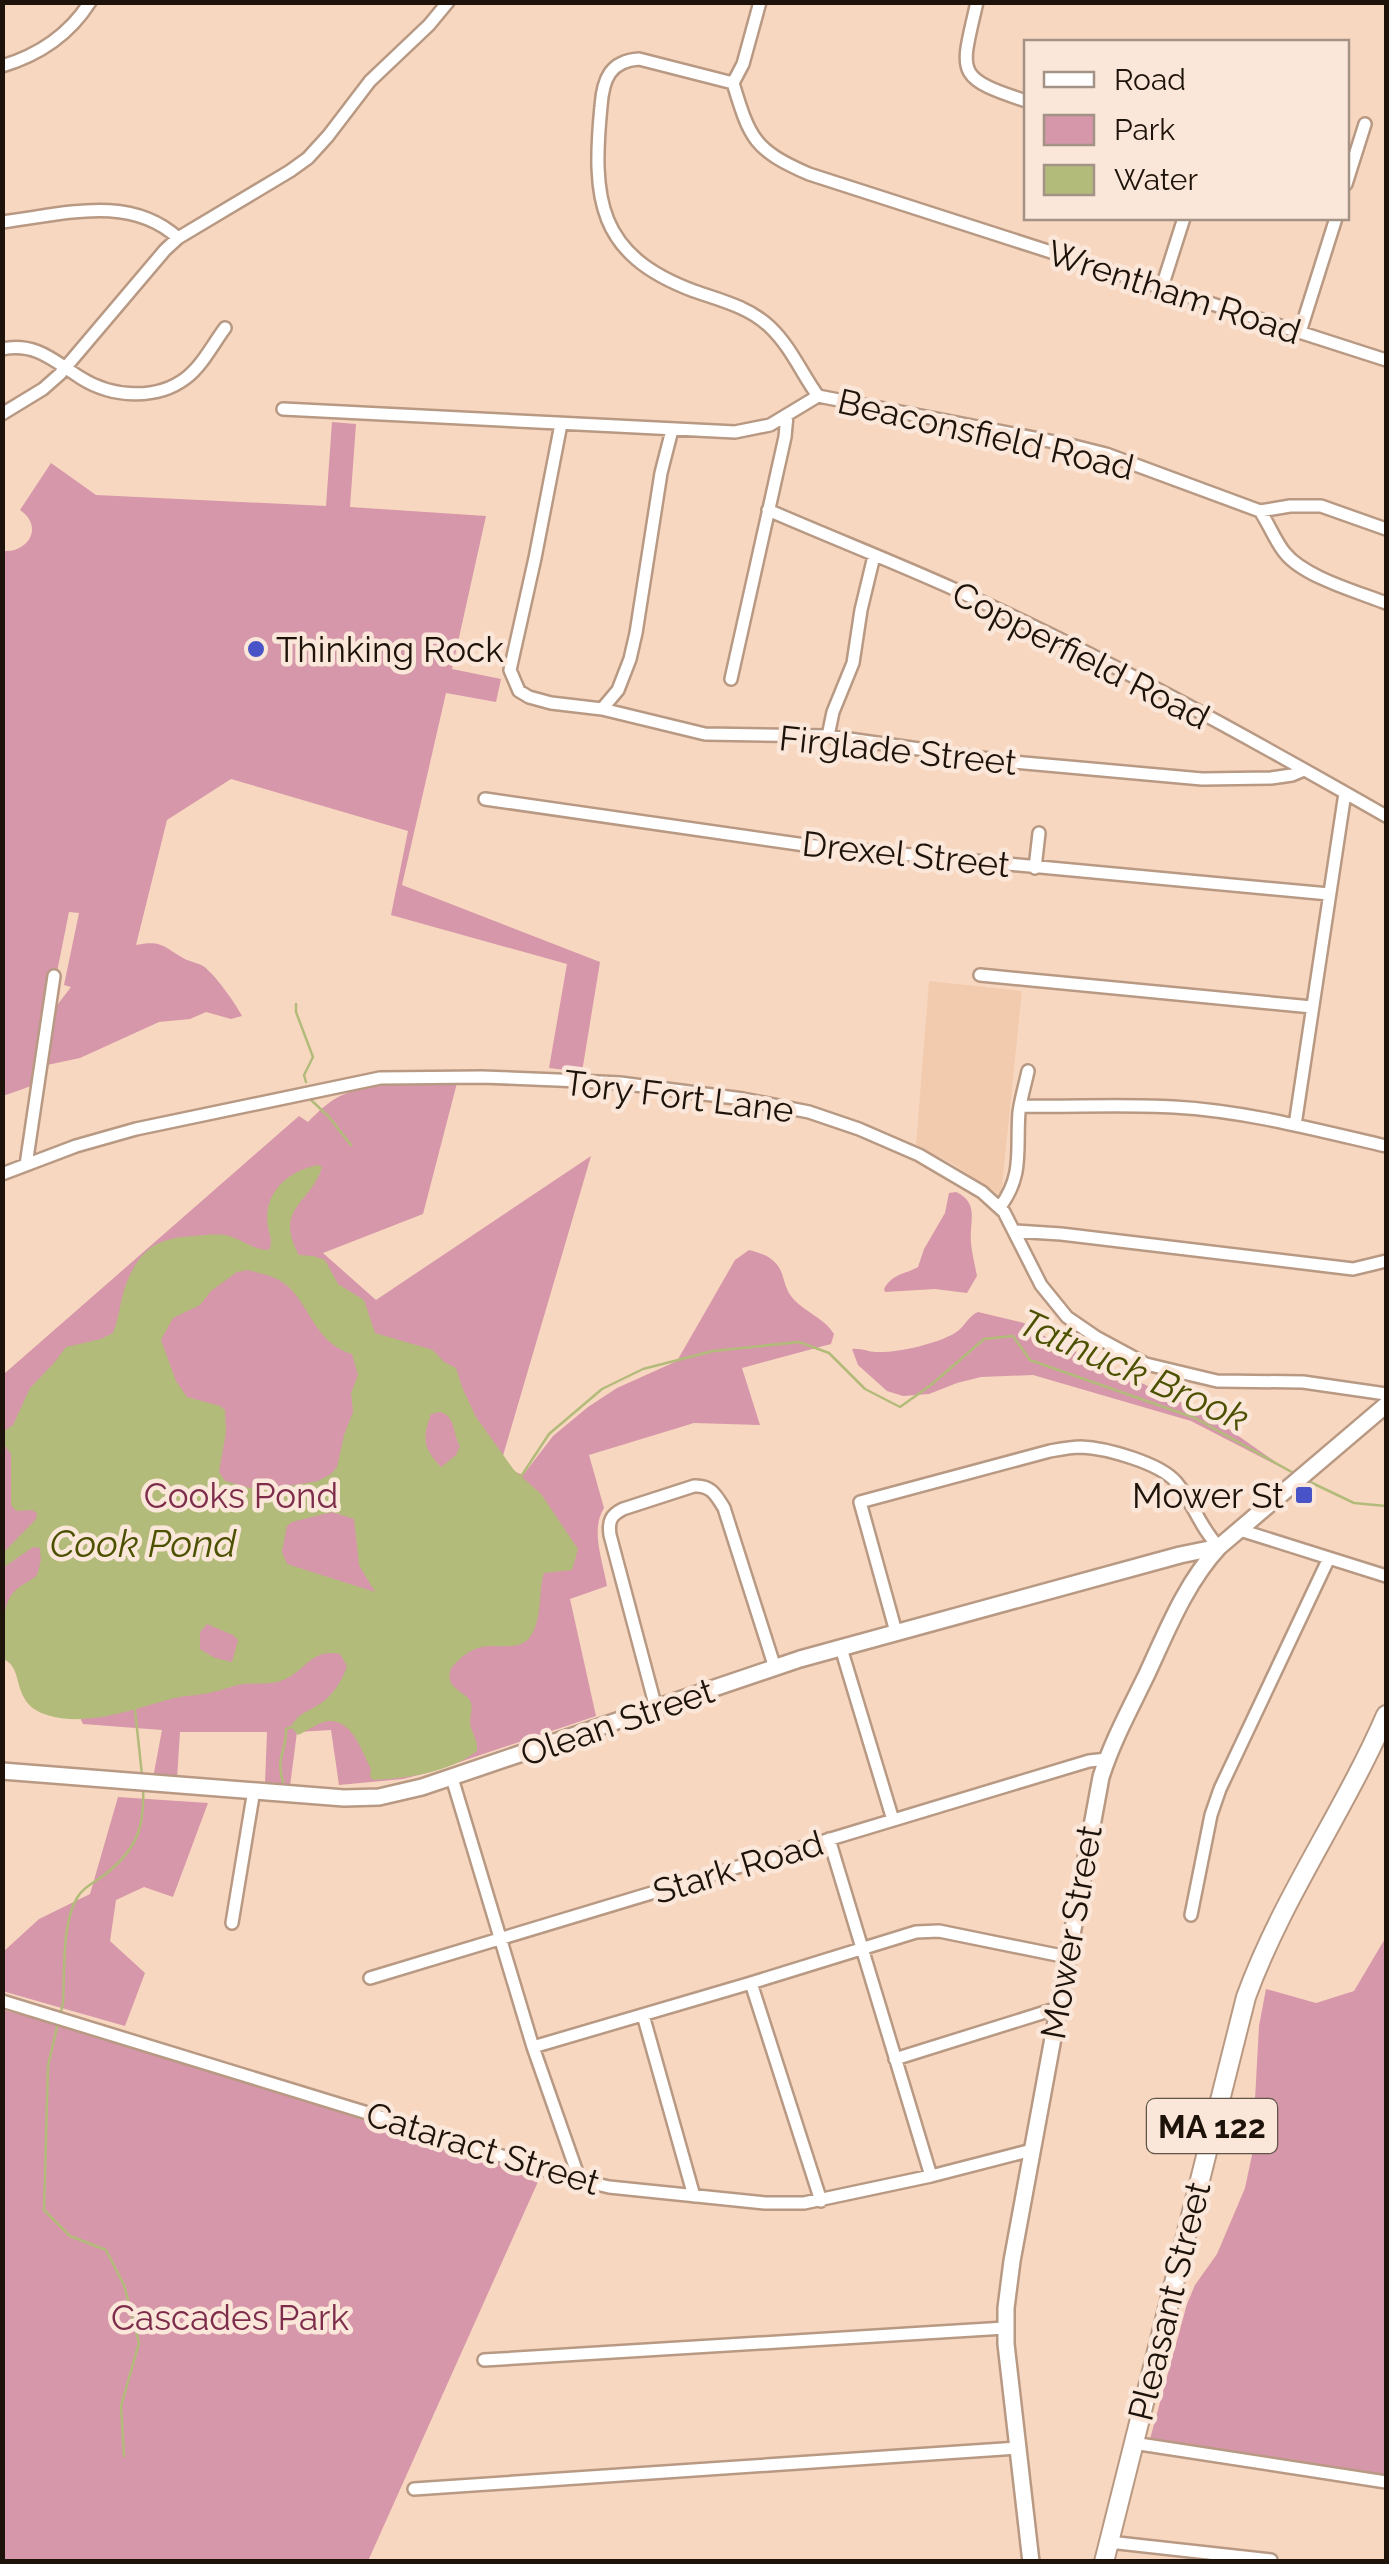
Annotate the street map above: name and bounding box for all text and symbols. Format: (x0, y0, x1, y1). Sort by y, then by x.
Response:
legend (1024, 40, 1349, 220)
text: Road (1114, 62, 1186, 97)
text: Park (1114, 112, 1175, 147)
text: Water (1114, 162, 1198, 197)
street label: Wrentham Road (1042, 232, 1306, 352)
street label: Beaconsfield Road (834, 380, 1138, 488)
street label: Copperfield Road (946, 572, 1216, 738)
place label: Thinking Rock (276, 629, 504, 670)
marker: Thinking Rock (245, 638, 267, 660)
street label: Firglade Street (777, 717, 1019, 783)
street label: Drexel Street (800, 823, 1012, 885)
street label: Tory Fort Lane (562, 1062, 796, 1130)
water label: Tatnuck Brook (1012, 1299, 1256, 1441)
park label: Cooks Pond (144, 1475, 338, 1516)
place label: Mower St (1132, 1475, 1284, 1516)
marker: Mower St (1293, 1484, 1315, 1506)
water label: Cook Pond (50, 1521, 238, 1566)
street label: Olean Street (515, 1670, 719, 1774)
street label: Stark Road (648, 1822, 828, 1912)
street label: Mower Street (1032, 1822, 1110, 2042)
street label: Cataract Street (361, 2093, 605, 2203)
road number: MA 122 (1147, 2099, 1277, 2153)
street label: Pleasant Street (1119, 2177, 1219, 2425)
park label: Cascades Park (111, 2297, 349, 2338)

